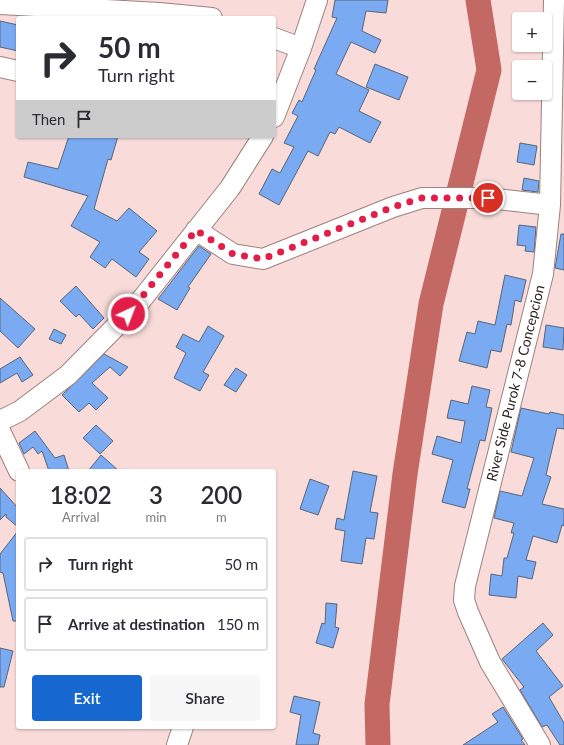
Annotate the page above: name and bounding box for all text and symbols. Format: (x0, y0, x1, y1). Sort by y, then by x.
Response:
map controls (512, 12, 552, 100)
button: + (512, 12, 552, 52)
text: 50 m (98, 30, 161, 64)
icon: right (32, 32, 84, 84)
button: − (512, 60, 552, 100)
text: Turn right (98, 64, 175, 86)
icon: arrive (73, 108, 95, 130)
text: Then (32, 110, 65, 128)
pin (471, 181, 505, 215)
icon: arrive (477, 187, 499, 209)
street label: River Side Purok 7-8 Concepcion (482, 283, 548, 483)
position arrow (107, 293, 149, 335)
text: 18:02 (50, 480, 112, 509)
text: 3 (149, 480, 163, 509)
text: 200 (200, 480, 242, 509)
text: Arrival (62, 509, 99, 525)
text: min (145, 509, 167, 525)
text: m (216, 509, 227, 525)
icon: right (34, 553, 56, 575)
text: Turn right (68, 555, 133, 573)
text: 50 m (224, 555, 258, 573)
icon: arrive (34, 613, 56, 635)
text: Arrive at destination (68, 615, 205, 633)
text: 150 m (217, 615, 259, 633)
button: Exit (32, 675, 142, 721)
button: Share (150, 675, 260, 721)

